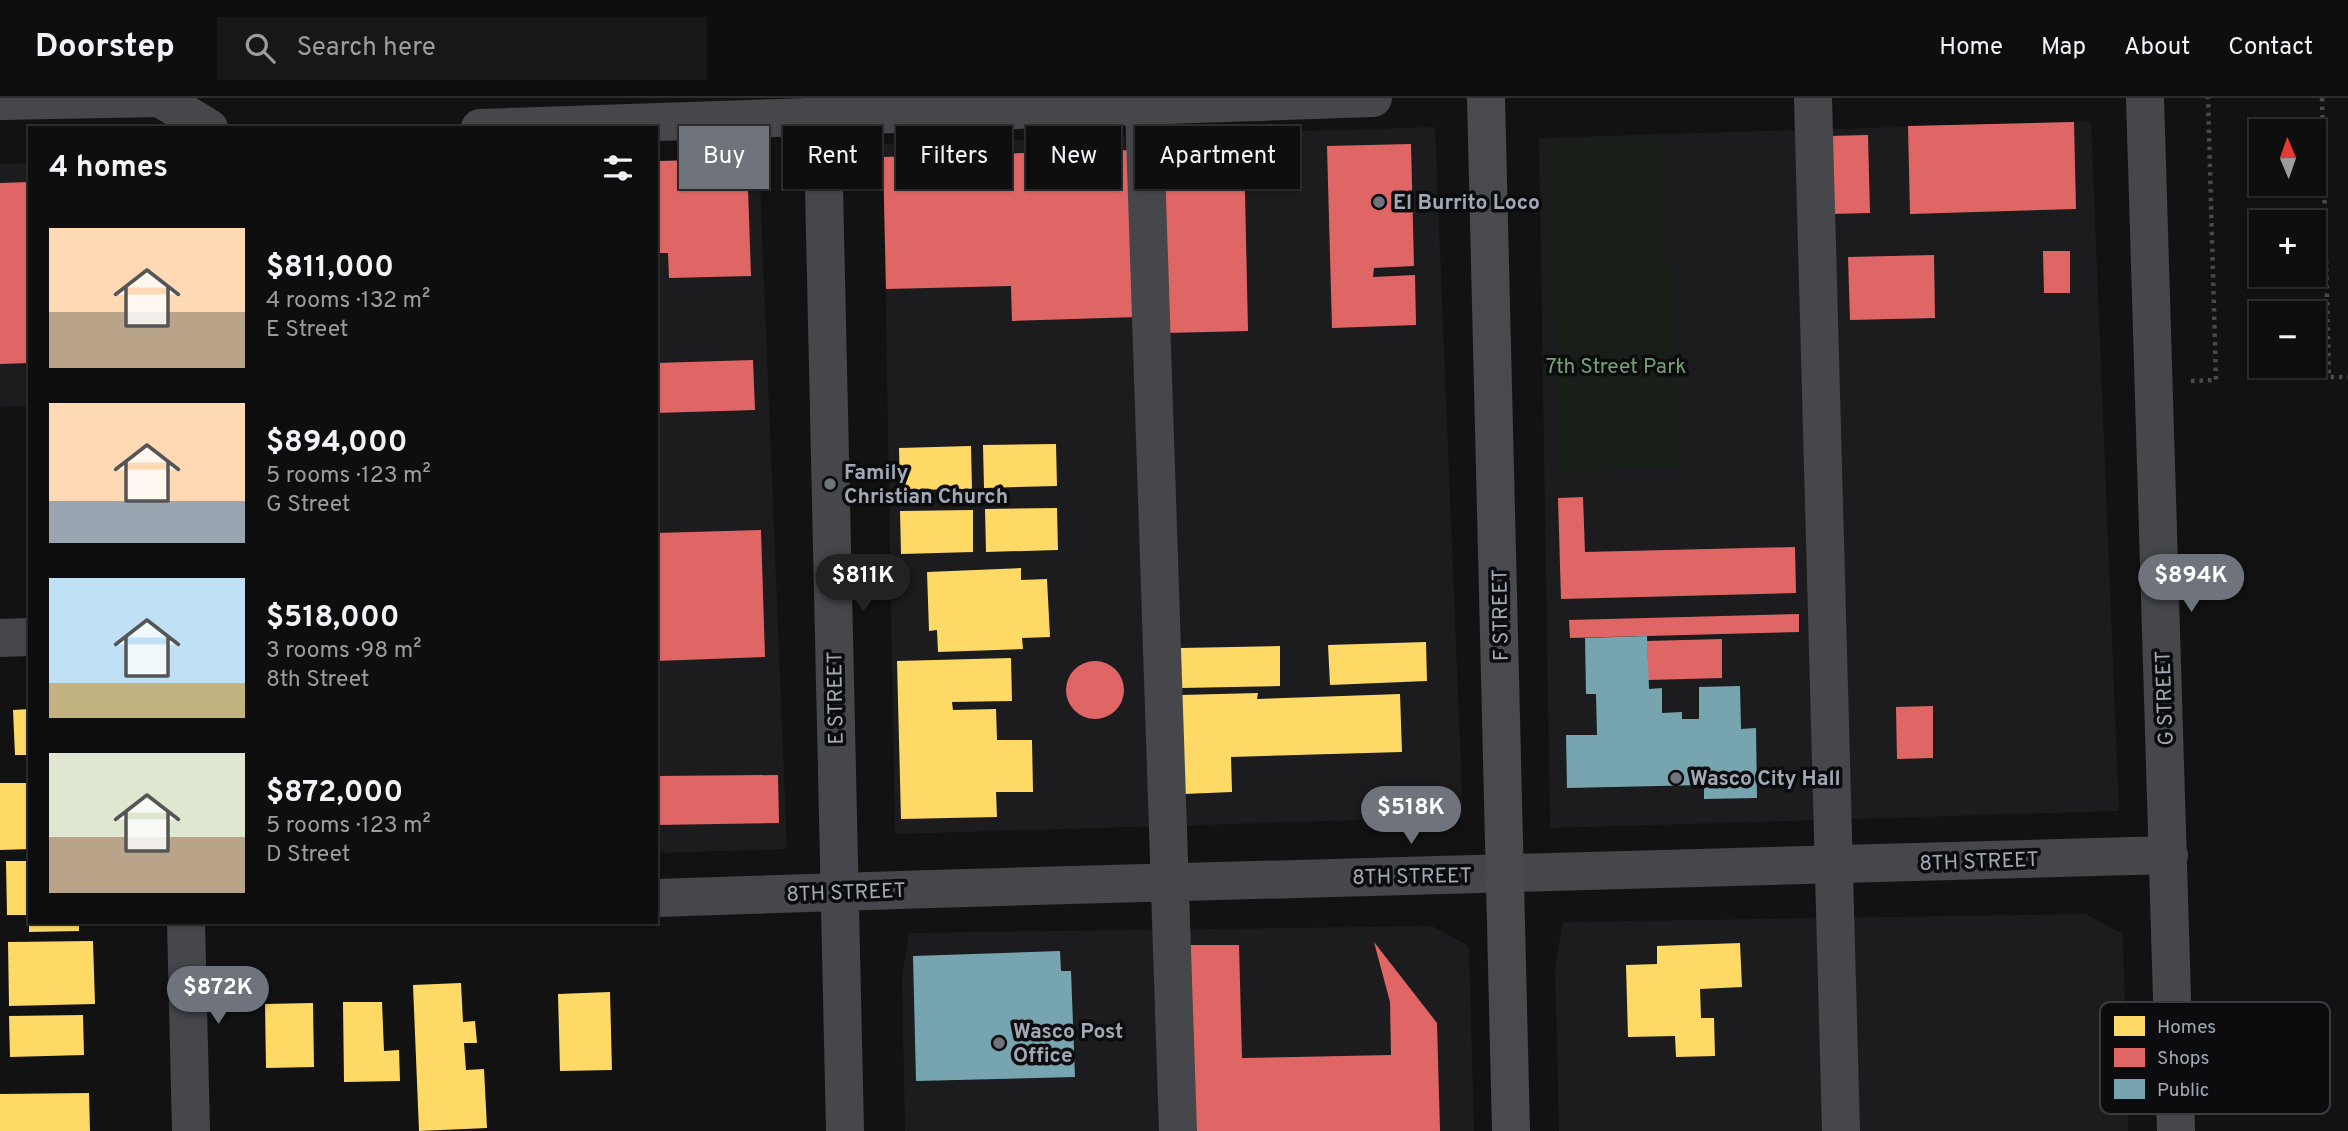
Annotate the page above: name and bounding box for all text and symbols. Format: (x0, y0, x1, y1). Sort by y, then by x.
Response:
search box (217, 17, 707, 80)
text: Doorstep (35, 27, 175, 69)
icon: search (241, 29, 279, 67)
text: Search here (297, 32, 436, 65)
text: Home (1939, 33, 2003, 63)
text: Map (2041, 33, 2086, 63)
text: About (2124, 33, 2190, 63)
text: Contact (2228, 33, 2313, 63)
north arrow (2249, 119, 2326, 196)
map controls (2249, 119, 2326, 378)
chip: Buy (679, 126, 769, 189)
chip: Rent (783, 126, 882, 189)
chip: Filters (896, 126, 1012, 189)
chip: New (1026, 126, 1121, 189)
chip: Apartment (1135, 126, 1300, 189)
icon: filters (599, 149, 637, 187)
text: 4 homes (49, 150, 168, 187)
place label: El Burrito Loco (1393, 190, 1540, 217)
marker: El Burrito Loco (1371, 194, 1387, 210)
button: + (2249, 210, 2326, 287)
text: $811,000 (266, 250, 394, 287)
icon: home (105, 256, 189, 340)
text: 4 rooms · 132 m² (266, 287, 430, 316)
button: − (2249, 301, 2326, 378)
text: E Street (266, 316, 349, 345)
park label: 7th Street Park (1546, 354, 1686, 381)
text: $894,000 (266, 425, 407, 462)
icon: home (105, 431, 189, 515)
place label: Family Christian Church (844, 460, 1008, 511)
text: 5 rooms · 123 m² (266, 462, 431, 491)
marker: Family Christian Church (822, 476, 838, 492)
text: G Street (266, 491, 351, 520)
pin: $811K (814, 554, 912, 614)
pin: $894K (2142, 554, 2240, 614)
text: $811K (832, 562, 894, 591)
text: $894K (2154, 562, 2228, 591)
street label: F STREET (1487, 569, 1516, 661)
text: $518,000 (266, 600, 399, 637)
icon: home (105, 606, 189, 690)
text: 3 rooms · 98 m² (266, 637, 422, 666)
street label: G STREET (2150, 650, 2181, 746)
street label: E STREET (822, 651, 851, 745)
text: 8th Street (266, 666, 370, 695)
place label: Wasco City Hall (1690, 766, 1841, 793)
marker: Wasco City Hall (1668, 770, 1684, 786)
text: $872,000 (266, 775, 403, 812)
icon: home (105, 781, 189, 865)
pin: $518K (1362, 786, 1460, 846)
text: $518K (1377, 794, 1445, 823)
text: 5 rooms · 123 m² (266, 812, 431, 841)
text: D Street (266, 841, 350, 870)
street label: 8TH STREET (1919, 847, 2039, 878)
street label: 8TH STREET (1352, 863, 1472, 892)
street label: 8TH STREET (786, 878, 906, 909)
pin: $872K (169, 967, 267, 1026)
text: $872K (183, 974, 253, 1003)
legend (2100, 1002, 2330, 1114)
text: Homes (2157, 1016, 2216, 1040)
place label: Wasco Post Office (1013, 1019, 1123, 1070)
marker: Wasco Post Office (991, 1035, 1007, 1051)
text: Shops (2157, 1047, 2209, 1071)
text: Public (2157, 1079, 2209, 1103)

